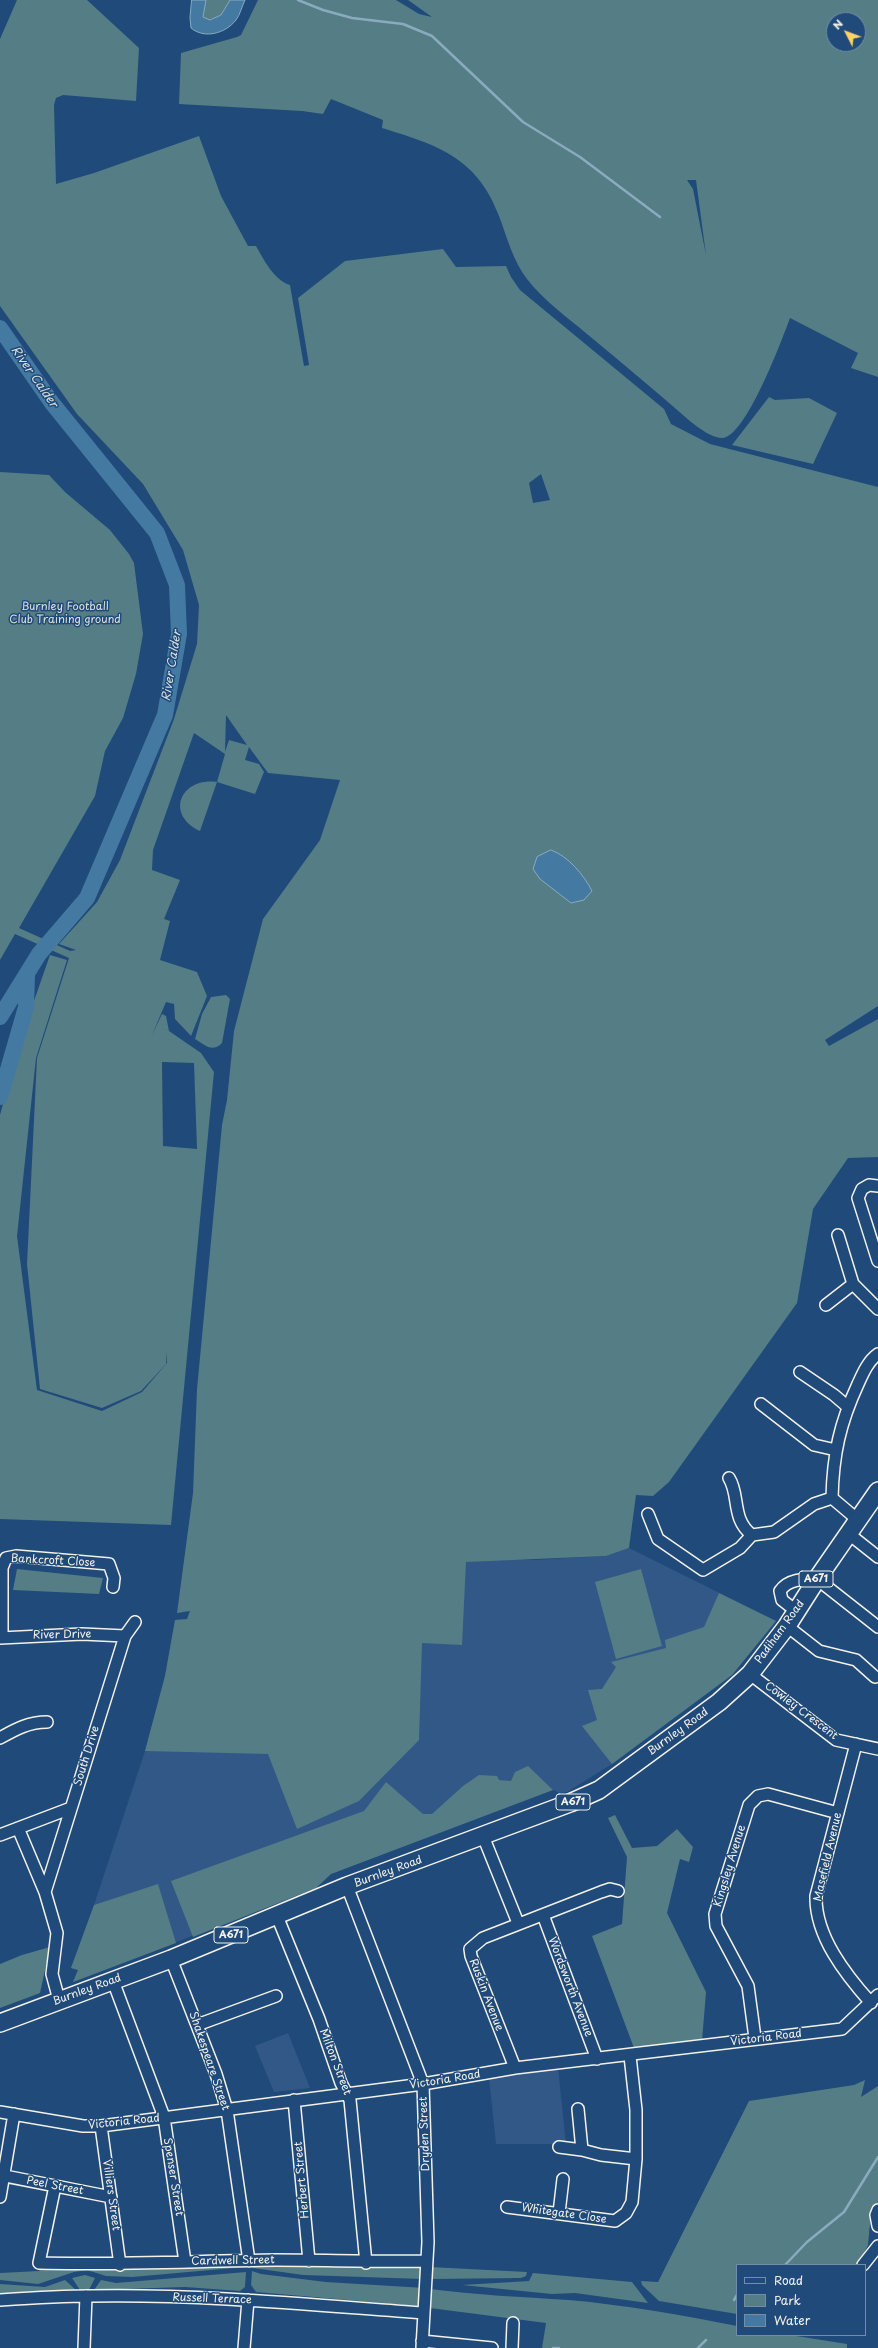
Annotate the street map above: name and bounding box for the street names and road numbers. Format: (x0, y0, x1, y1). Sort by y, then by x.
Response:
street label: Bankcroft Close (10, 1552, 96, 1570)
road number: A671 (799, 1571, 833, 1587)
street label: Padiham Road (752, 1598, 808, 1666)
street label: River Drive (33, 1628, 91, 1642)
street label: Cowley Crescent (762, 1679, 840, 1743)
street label: Burnley Road (645, 1705, 711, 1759)
street label: South Drive (72, 1724, 102, 1788)
road number: A671 (556, 1794, 590, 1810)
street label: Masefield Avenue (811, 1811, 845, 1903)
street label: Kingsley Avenue (711, 1824, 749, 1908)
street label: Burnley Road (352, 1853, 424, 1891)
road number: A671 (214, 1927, 248, 1943)
street label: Wordsworth Avenue (545, 1935, 595, 2039)
street label: Ruskin Avenue (466, 1957, 506, 2033)
street label: Burnley Road (51, 1971, 123, 2009)
street label: Shakespeare Street (186, 2010, 232, 2112)
street label: Milton Street (316, 2027, 354, 2097)
street label: Victoria Road (730, 2027, 802, 2049)
street label: Victoria Road (408, 2068, 482, 2092)
street label: Dryden Street (417, 2096, 433, 2172)
street label: Victoria Road (88, 2112, 160, 2132)
street label: Spenser Street (160, 2137, 186, 2217)
street label: Herbert Street (292, 2141, 312, 2219)
street label: Villiers Street (99, 2159, 123, 2231)
street label: Peel Street (25, 2174, 85, 2198)
street label: Whitegate Close (521, 2202, 607, 2226)
street label: Cardwell Street (191, 2254, 275, 2268)
street label: Russell Terrace (172, 2291, 252, 2307)

